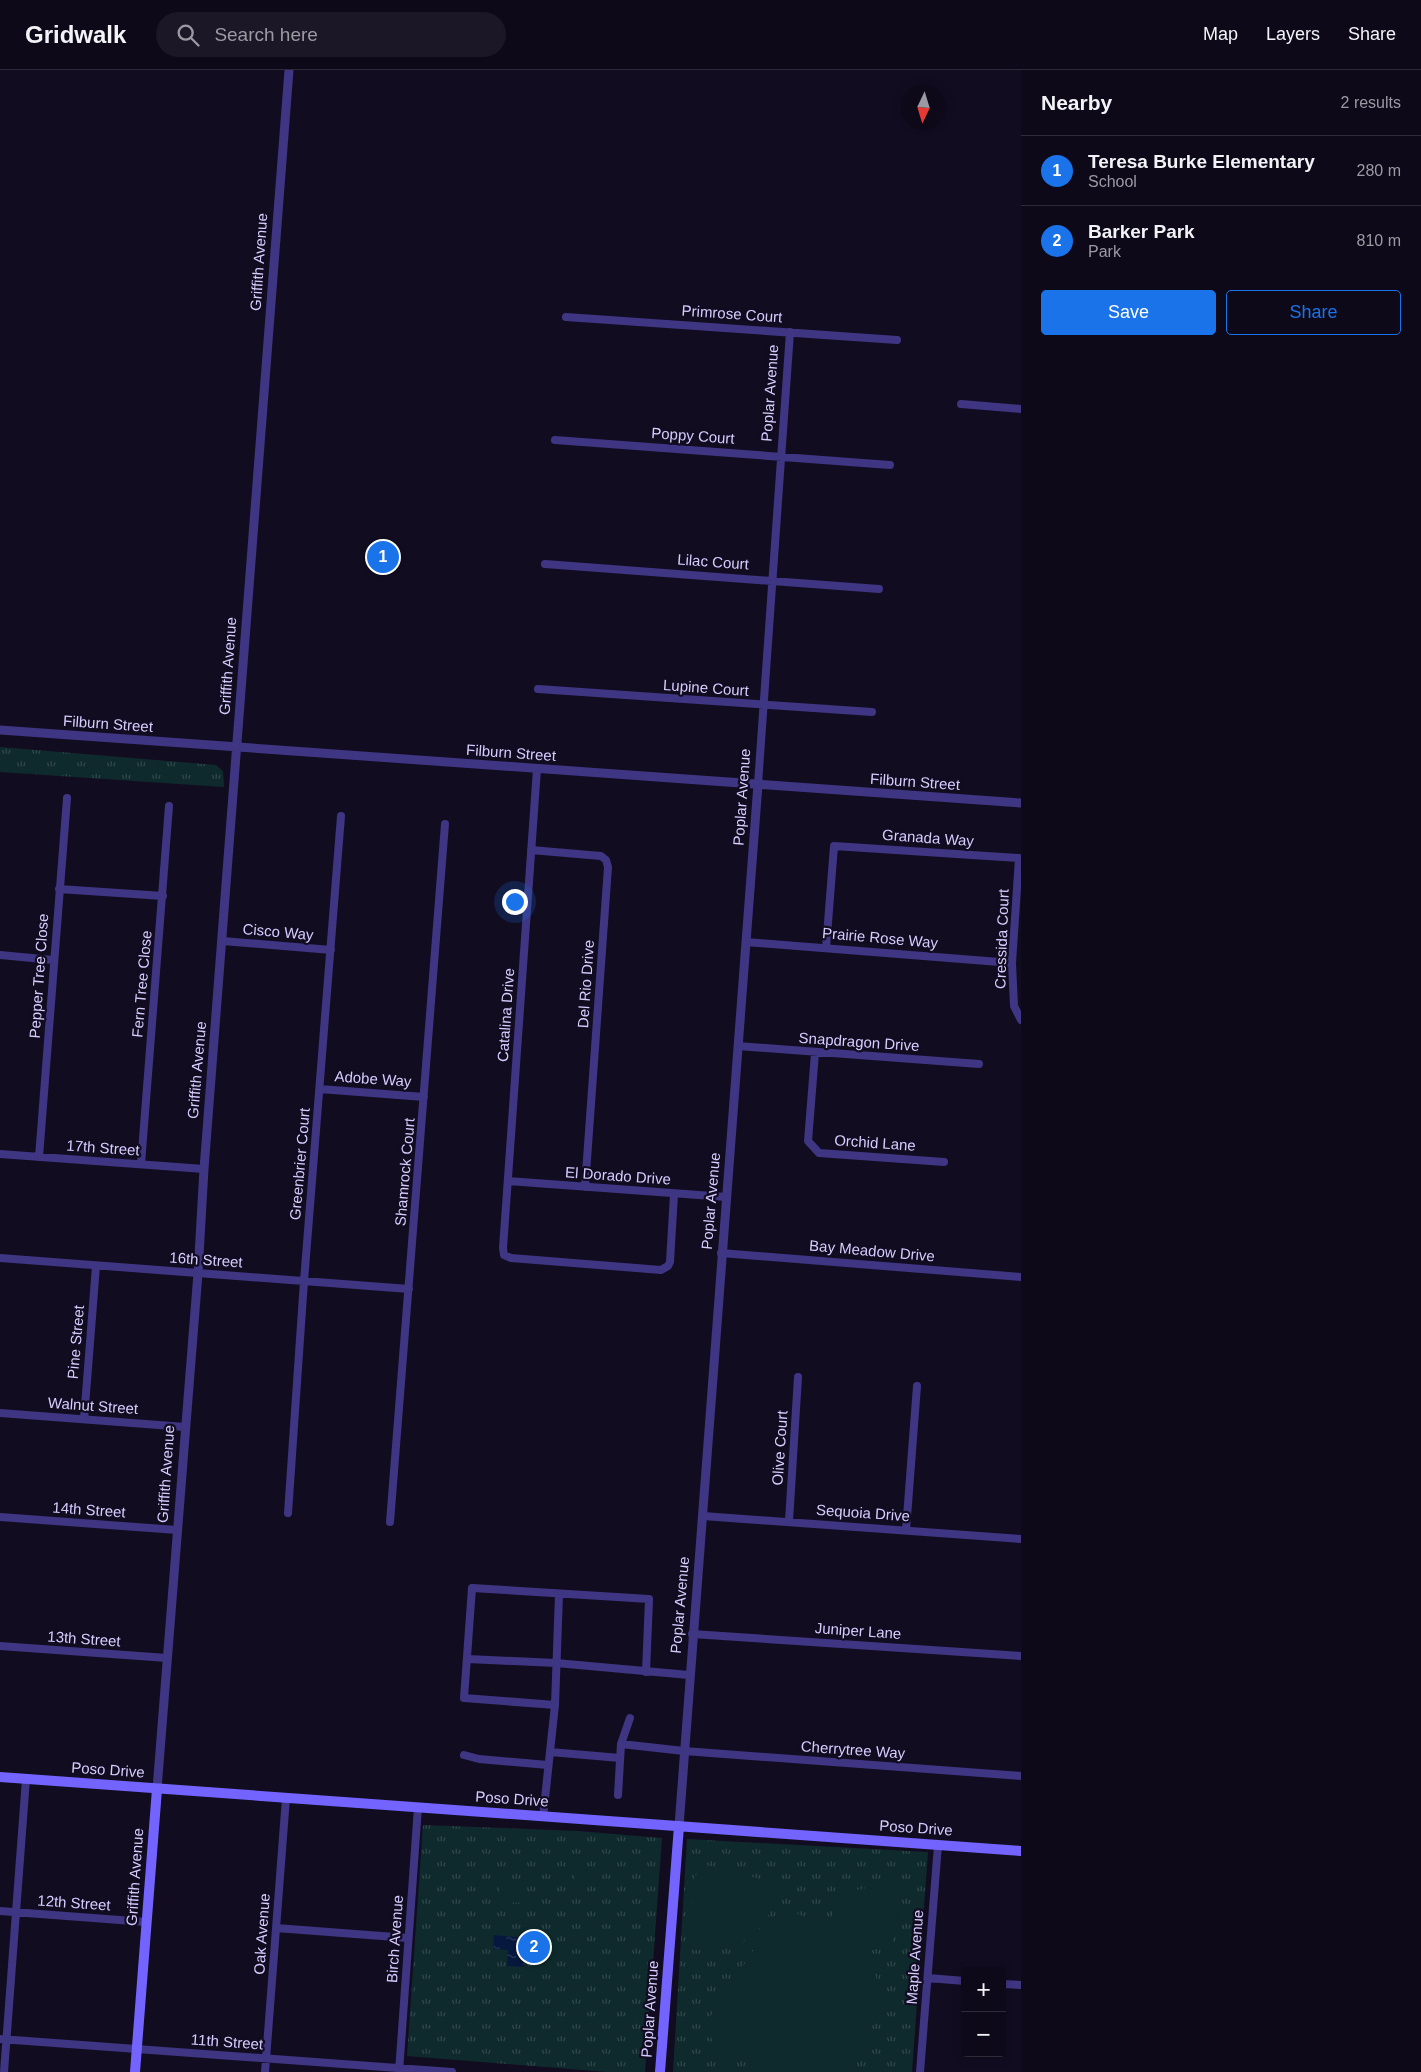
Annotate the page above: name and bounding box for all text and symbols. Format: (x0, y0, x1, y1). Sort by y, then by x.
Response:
search box (156, 12, 506, 57)
text: Gridwalk (25, 21, 126, 48)
icon: search (174, 21, 202, 49)
text: Search here (214, 24, 318, 45)
text: Map (1203, 24, 1238, 44)
text: Layers (1266, 24, 1320, 44)
text: Share (1348, 24, 1396, 44)
north arrow (901, 85, 946, 130)
text: Nearby (1041, 91, 1112, 114)
text: 2 results (1341, 94, 1401, 111)
text: Teresa Burke Elementary (1088, 151, 1315, 172)
text: 1 (1053, 162, 1061, 179)
text: 280 m (1357, 162, 1401, 179)
text: School (1088, 173, 1137, 190)
street label: Griffith Avenue (247, 213, 270, 311)
text: Barker Park (1088, 221, 1195, 242)
text: 2 (1053, 232, 1061, 249)
text: 810 m (1357, 232, 1401, 249)
text: Park (1088, 243, 1121, 260)
button: Save (1041, 290, 1216, 335)
button: Share (1226, 290, 1401, 335)
street label: Primrose Court (681, 302, 784, 326)
street label: Poplar Avenue (758, 344, 781, 442)
street label: Poppy Court (651, 424, 736, 447)
pin: 1 (367, 538, 399, 576)
street label: Lilac Court (677, 551, 750, 573)
street label: Griffith Avenue (216, 617, 239, 715)
street label: Lupine Court (663, 676, 750, 699)
street label: Filburn Street (63, 712, 154, 735)
street label: Filburn Street (466, 741, 557, 764)
street label: Poplar Avenue (730, 748, 753, 846)
street label: Filburn Street (870, 770, 961, 793)
street label: Granada Way (882, 826, 975, 849)
street label: Cressida Court (991, 888, 1012, 989)
your location (502, 889, 528, 915)
street label: Pepper Tree Close (26, 913, 51, 1039)
street label: Cisco Way (242, 920, 315, 943)
street label: Prairie Rose Way (821, 924, 939, 951)
street label: Fern Tree Close (128, 930, 155, 1038)
street label: Del Rio Drive (574, 939, 597, 1029)
street label: Catalina Drive (494, 967, 517, 1063)
street label: Griffith Avenue (184, 1020, 209, 1119)
street label: Snapdragon Drive (798, 1029, 920, 1054)
street label: Adobe Way (334, 1067, 413, 1090)
street label: Greenbrier Court (286, 1106, 313, 1221)
street label: Shamrock Court (391, 1116, 418, 1227)
street label: Orchid Lane (834, 1131, 916, 1154)
street label: 17th Street (66, 1136, 141, 1159)
street label: Poplar Avenue (698, 1152, 723, 1250)
street label: El Dorado Drive (565, 1163, 671, 1188)
street label: Bay Meadow Drive (809, 1237, 935, 1264)
street label: 16th Street (169, 1248, 244, 1271)
street label: Pine Street (64, 1303, 87, 1380)
street label: Walnut Street (47, 1394, 139, 1417)
street label: Olive Court (768, 1409, 791, 1486)
street label: Griffith Avenue (154, 1425, 177, 1523)
street label: 14th Street (52, 1498, 127, 1521)
street label: Sequoia Drive (815, 1501, 911, 1524)
street label: Poplar Avenue (667, 1556, 692, 1654)
street label: Juniper Lane (814, 1619, 902, 1642)
street label: 13th Street (47, 1627, 122, 1650)
street label: Cherrytree Way (800, 1737, 906, 1762)
street label: Poso Drive (71, 1758, 145, 1781)
street label: Poso Drive (475, 1787, 549, 1810)
street label: Poso Drive (879, 1816, 953, 1839)
street label: Griffith Avenue (123, 1828, 146, 1926)
street label: 12th Street (37, 1891, 112, 1914)
street label: Oak Avenue (250, 1893, 273, 1975)
street label: Birch Avenue (383, 1894, 406, 1984)
street label: Maple Avenue (903, 1909, 926, 2005)
pin: 2 (518, 1928, 550, 1966)
street label: Poplar Avenue (638, 1960, 661, 2058)
map controls (961, 1967, 1006, 2057)
button: + (961, 1967, 1006, 2012)
button: − (961, 2012, 1006, 2057)
street label: 11th Street (190, 2031, 264, 2053)

